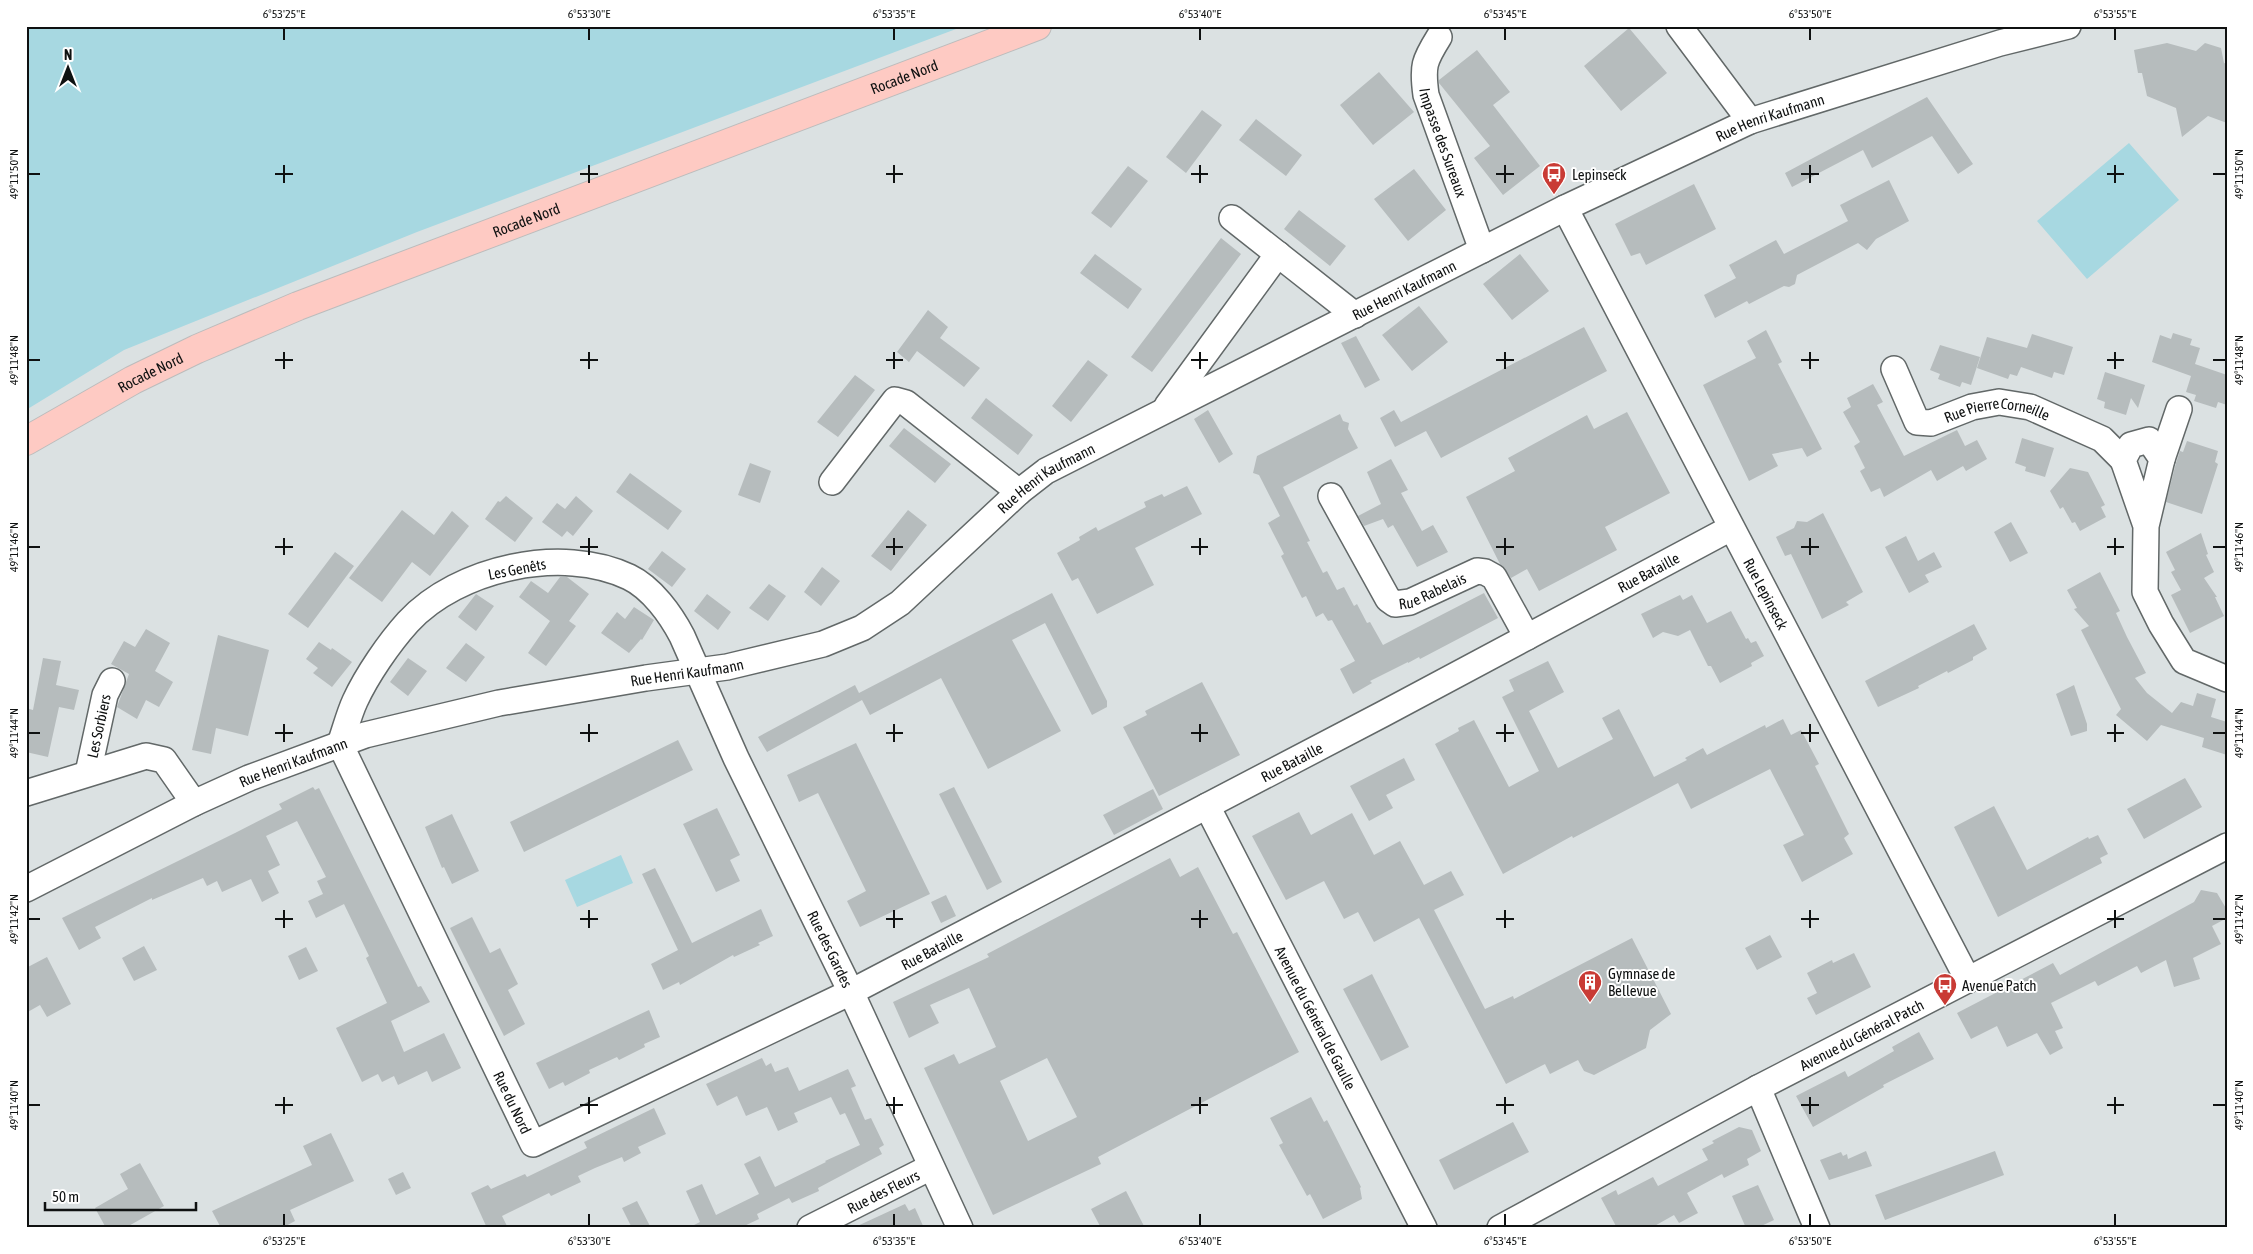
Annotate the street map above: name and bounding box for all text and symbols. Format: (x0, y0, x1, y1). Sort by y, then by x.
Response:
text: 6°53'25"E (263, 7, 305, 21)
text: 6°53'30"E (568, 7, 610, 21)
text: 6°53'35"E (873, 7, 915, 21)
text: 6°53'40"E (1179, 7, 1221, 21)
text: 6°53'45"E (1484, 7, 1526, 21)
text: 6°53'50"E (1789, 7, 1831, 21)
text: 6°53'55"E (2094, 7, 2136, 21)
north arrow (42, 42, 92, 92)
text: N (64, 47, 72, 63)
street label: Rocade Nord (868, 56, 940, 97)
street label: Impasse des Sureaux (1417, 87, 1471, 199)
street label: Rue Henri Kaufmann (1713, 90, 1826, 145)
text: 49°11'50"N (7, 149, 21, 199)
text: 49°11'50"N (2232, 149, 2246, 199)
bus stop icon: Lepinseck (1541, 161, 1567, 195)
place label: Lepinseck (1572, 166, 1627, 183)
street label: Rocade Nord (490, 199, 562, 240)
street label: Rue Henri Kaufmann (1349, 256, 1459, 323)
text: 49°11'48"N (7, 335, 21, 385)
text: 49°11'48"N (2232, 335, 2246, 385)
street label: Rocade Nord (114, 349, 185, 396)
street label: Rue Pierre Corneille (1942, 394, 2053, 426)
street label: Rue Henri Kaufmann (994, 439, 1097, 516)
text: 49°11'46"N (7, 522, 21, 572)
text: 49°11'46"N (2232, 522, 2246, 572)
street label: Rue Bataille (1615, 549, 1682, 595)
street label: Les Genêts (487, 555, 547, 583)
street label: Rue Lepinseck (1741, 555, 1792, 633)
street label: Rue Rabelais (1398, 569, 1468, 612)
street label: Rue Henri Kaufmann (629, 655, 745, 689)
street label: Les Sorbiers (83, 693, 113, 760)
text: 49°11'44"N (7, 708, 21, 758)
text: 49°11'44"N (2232, 708, 2246, 758)
street label: Rue Henri Kaufmann (236, 734, 349, 790)
street label: Rue Bataille (1258, 739, 1325, 785)
text: 49°11'42"N (7, 894, 21, 944)
text: 49°11'42"N (2232, 894, 2246, 944)
street label: Rue des Gardes (804, 908, 856, 990)
street label: Rue Bataille (898, 927, 966, 973)
street label: Avenue du Général de Gaulle (1272, 943, 1360, 1092)
place label: Gymnase de Bellevue (1608, 965, 1675, 999)
building icon: Gymnase de Bellevue (1577, 969, 1603, 1003)
bus stop icon: Avenue Patch (1932, 972, 1958, 1006)
place label: Avenue Patch (1962, 977, 2037, 994)
street label: Avenue du Général Patch (1797, 996, 1926, 1074)
street label: Rue du Nord (491, 1068, 535, 1136)
text: 49°11'40"N (7, 1080, 21, 1130)
text: 49°11'40"N (2232, 1080, 2246, 1130)
street label: Rue des Fleurs (844, 1166, 922, 1216)
scale bar (45, 1179, 196, 1211)
text: 50 m (52, 1188, 79, 1205)
text: 6°53'25"E (263, 1234, 305, 1248)
text: 6°53'30"E (568, 1234, 610, 1248)
text: 6°53'35"E (873, 1234, 915, 1248)
text: 6°53'40"E (1179, 1234, 1221, 1248)
text: 6°53'45"E (1484, 1234, 1526, 1248)
text: 6°53'50"E (1789, 1234, 1831, 1248)
text: 6°53'55"E (2094, 1234, 2136, 1248)

